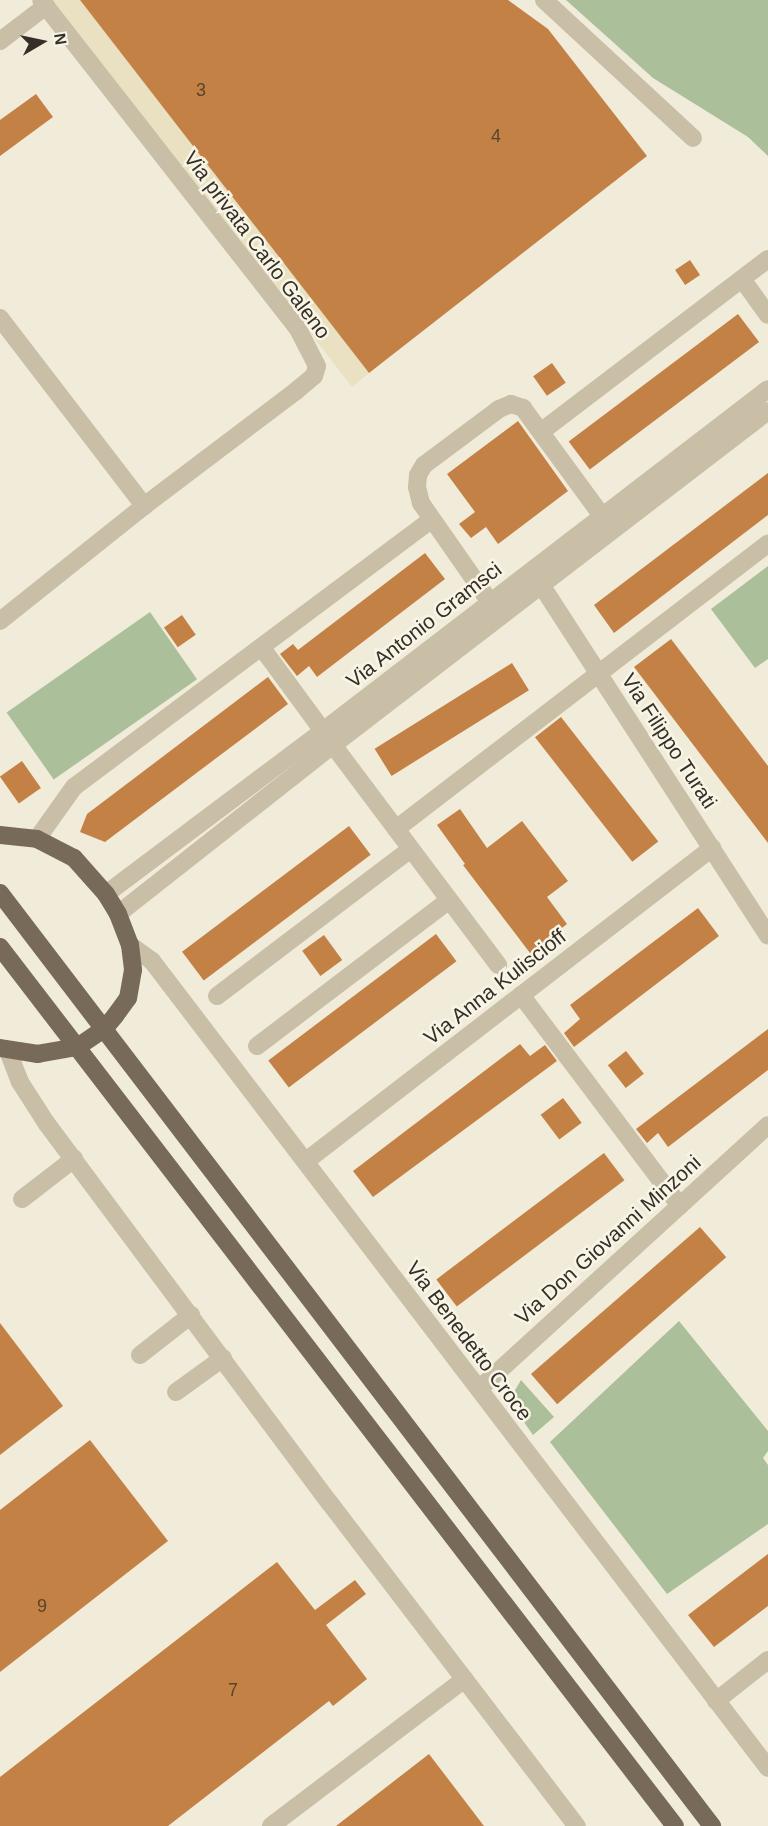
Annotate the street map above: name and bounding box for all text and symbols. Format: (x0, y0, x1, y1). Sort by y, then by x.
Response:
north arrow (12, 12, 72, 72)
text: N (51, 32, 70, 46)
house number: 3 (196, 79, 206, 101)
house number: 4 (491, 125, 501, 147)
street label: Via privata Carlo Galeno (178, 146, 336, 344)
street label: Via Antonio Gramsci (341, 556, 507, 694)
street label: Via Filippo Turati (616, 669, 722, 813)
street label: Via Anna Kuliscioff (419, 923, 571, 1051)
street label: Via Don Giovanni Minzoni (510, 1150, 706, 1330)
street label: Via Benedetto Croce (401, 1256, 537, 1426)
house number: 9 (37, 1595, 47, 1617)
house number: 7 (228, 1679, 238, 1701)

